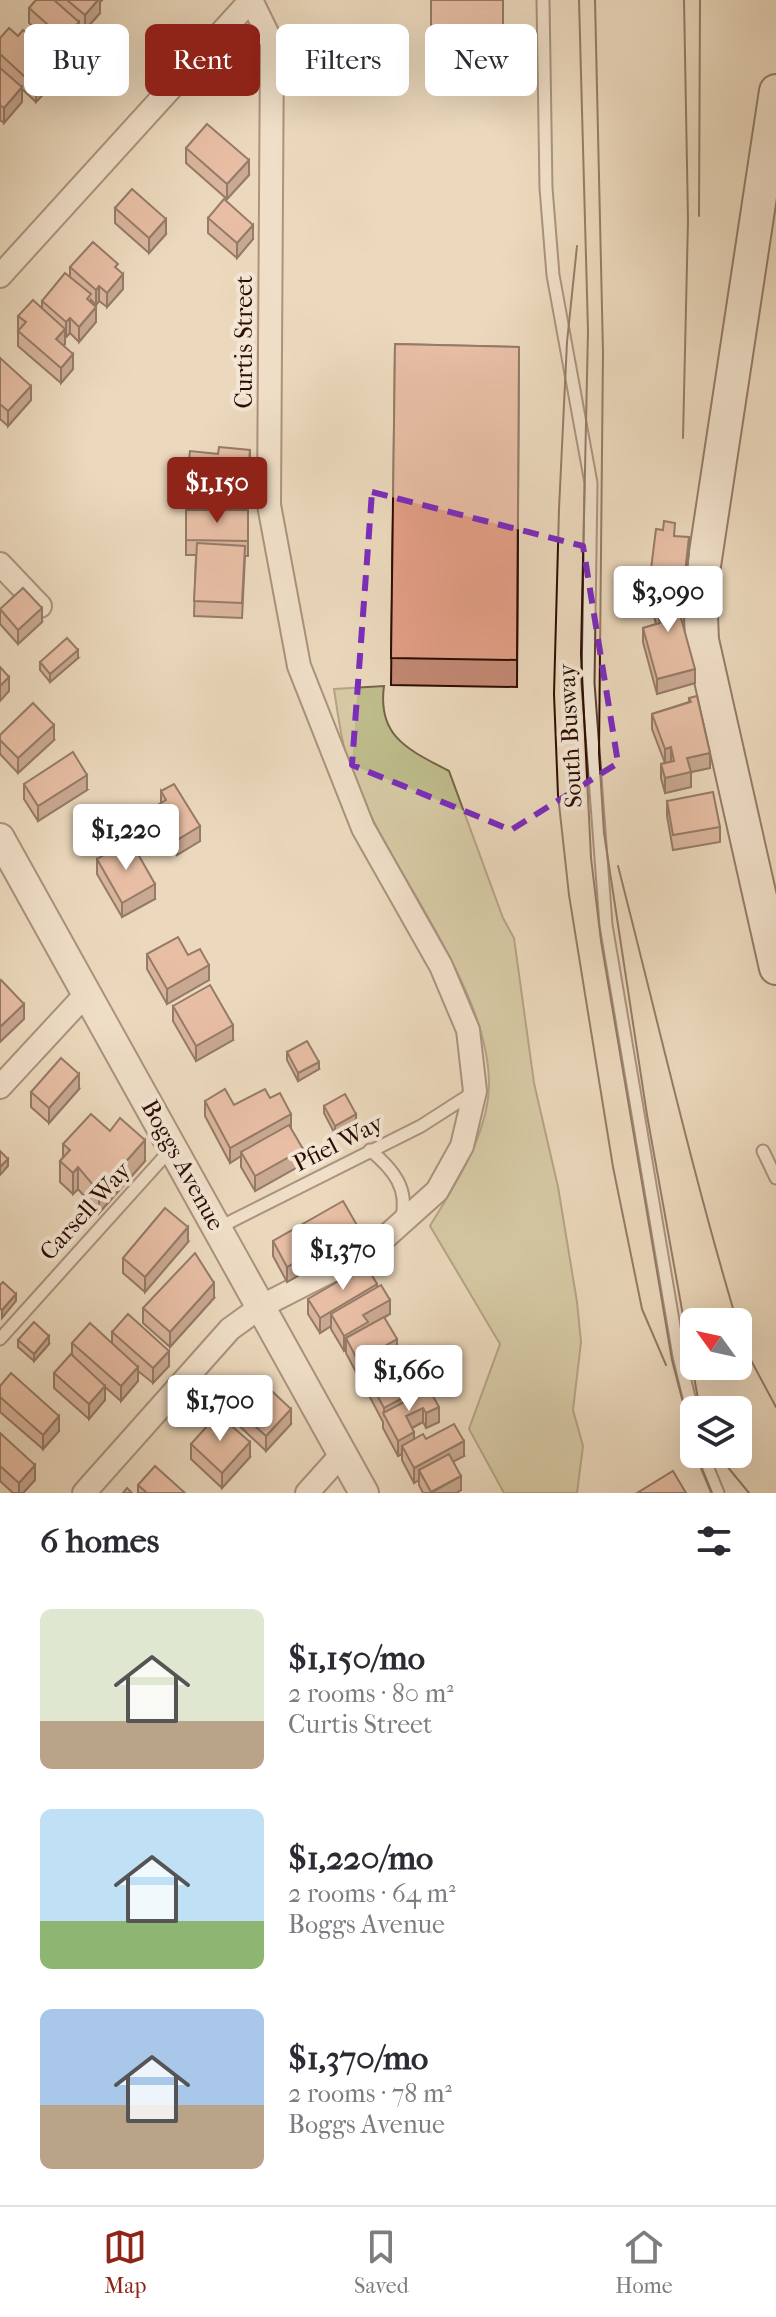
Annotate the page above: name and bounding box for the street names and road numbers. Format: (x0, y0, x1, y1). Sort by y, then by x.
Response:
street label: Curtis Street (230, 275, 258, 409)
street label: South Busway (552, 662, 588, 809)
street label: Boggs Avenue (136, 1095, 230, 1235)
street label: Pfiel Way (289, 1108, 389, 1177)
street label: Carsell Way (34, 1155, 137, 1266)

